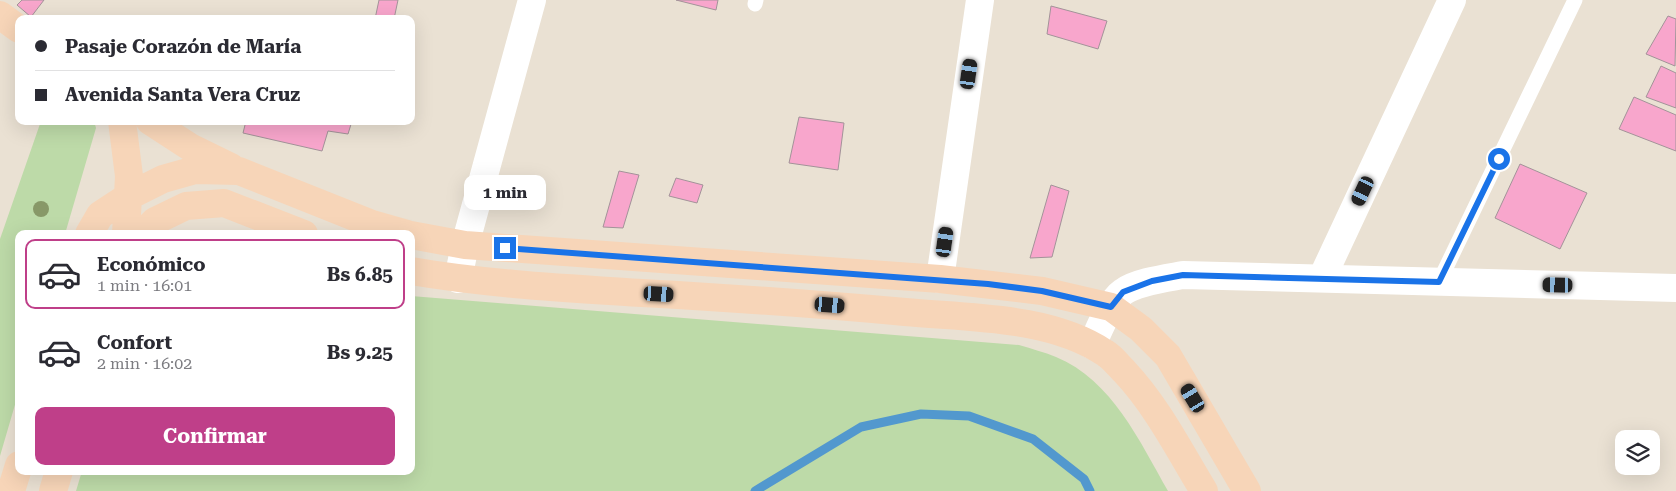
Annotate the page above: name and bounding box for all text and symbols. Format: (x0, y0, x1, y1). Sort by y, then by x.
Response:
text: Pasaje Corazón de María (65, 35, 301, 58)
car (959, 58, 978, 90)
text: Avenida Santa Vera Cruz (65, 83, 300, 106)
route start (1488, 148, 1510, 170)
car (1349, 174, 1376, 208)
callout: 1 min (464, 176, 546, 210)
text: 1 min (483, 183, 527, 202)
car (935, 226, 954, 258)
route end (494, 237, 516, 259)
icon: car (37, 252, 82, 297)
text: Económico (97, 253, 205, 276)
text: Bs 6.85 (327, 263, 393, 286)
text: 1 min · 16:01 (97, 276, 192, 295)
car (1542, 277, 1573, 293)
car (643, 286, 674, 302)
car (814, 296, 845, 314)
icon: car (37, 330, 82, 375)
text: Confort (97, 331, 172, 354)
text: Bs 9.25 (327, 341, 393, 364)
text: 2 min · 16:02 (97, 354, 192, 373)
car (1178, 381, 1207, 415)
button: Confirmar (35, 407, 395, 465)
map controls (1615, 430, 1660, 475)
button: layers (1615, 430, 1660, 475)

